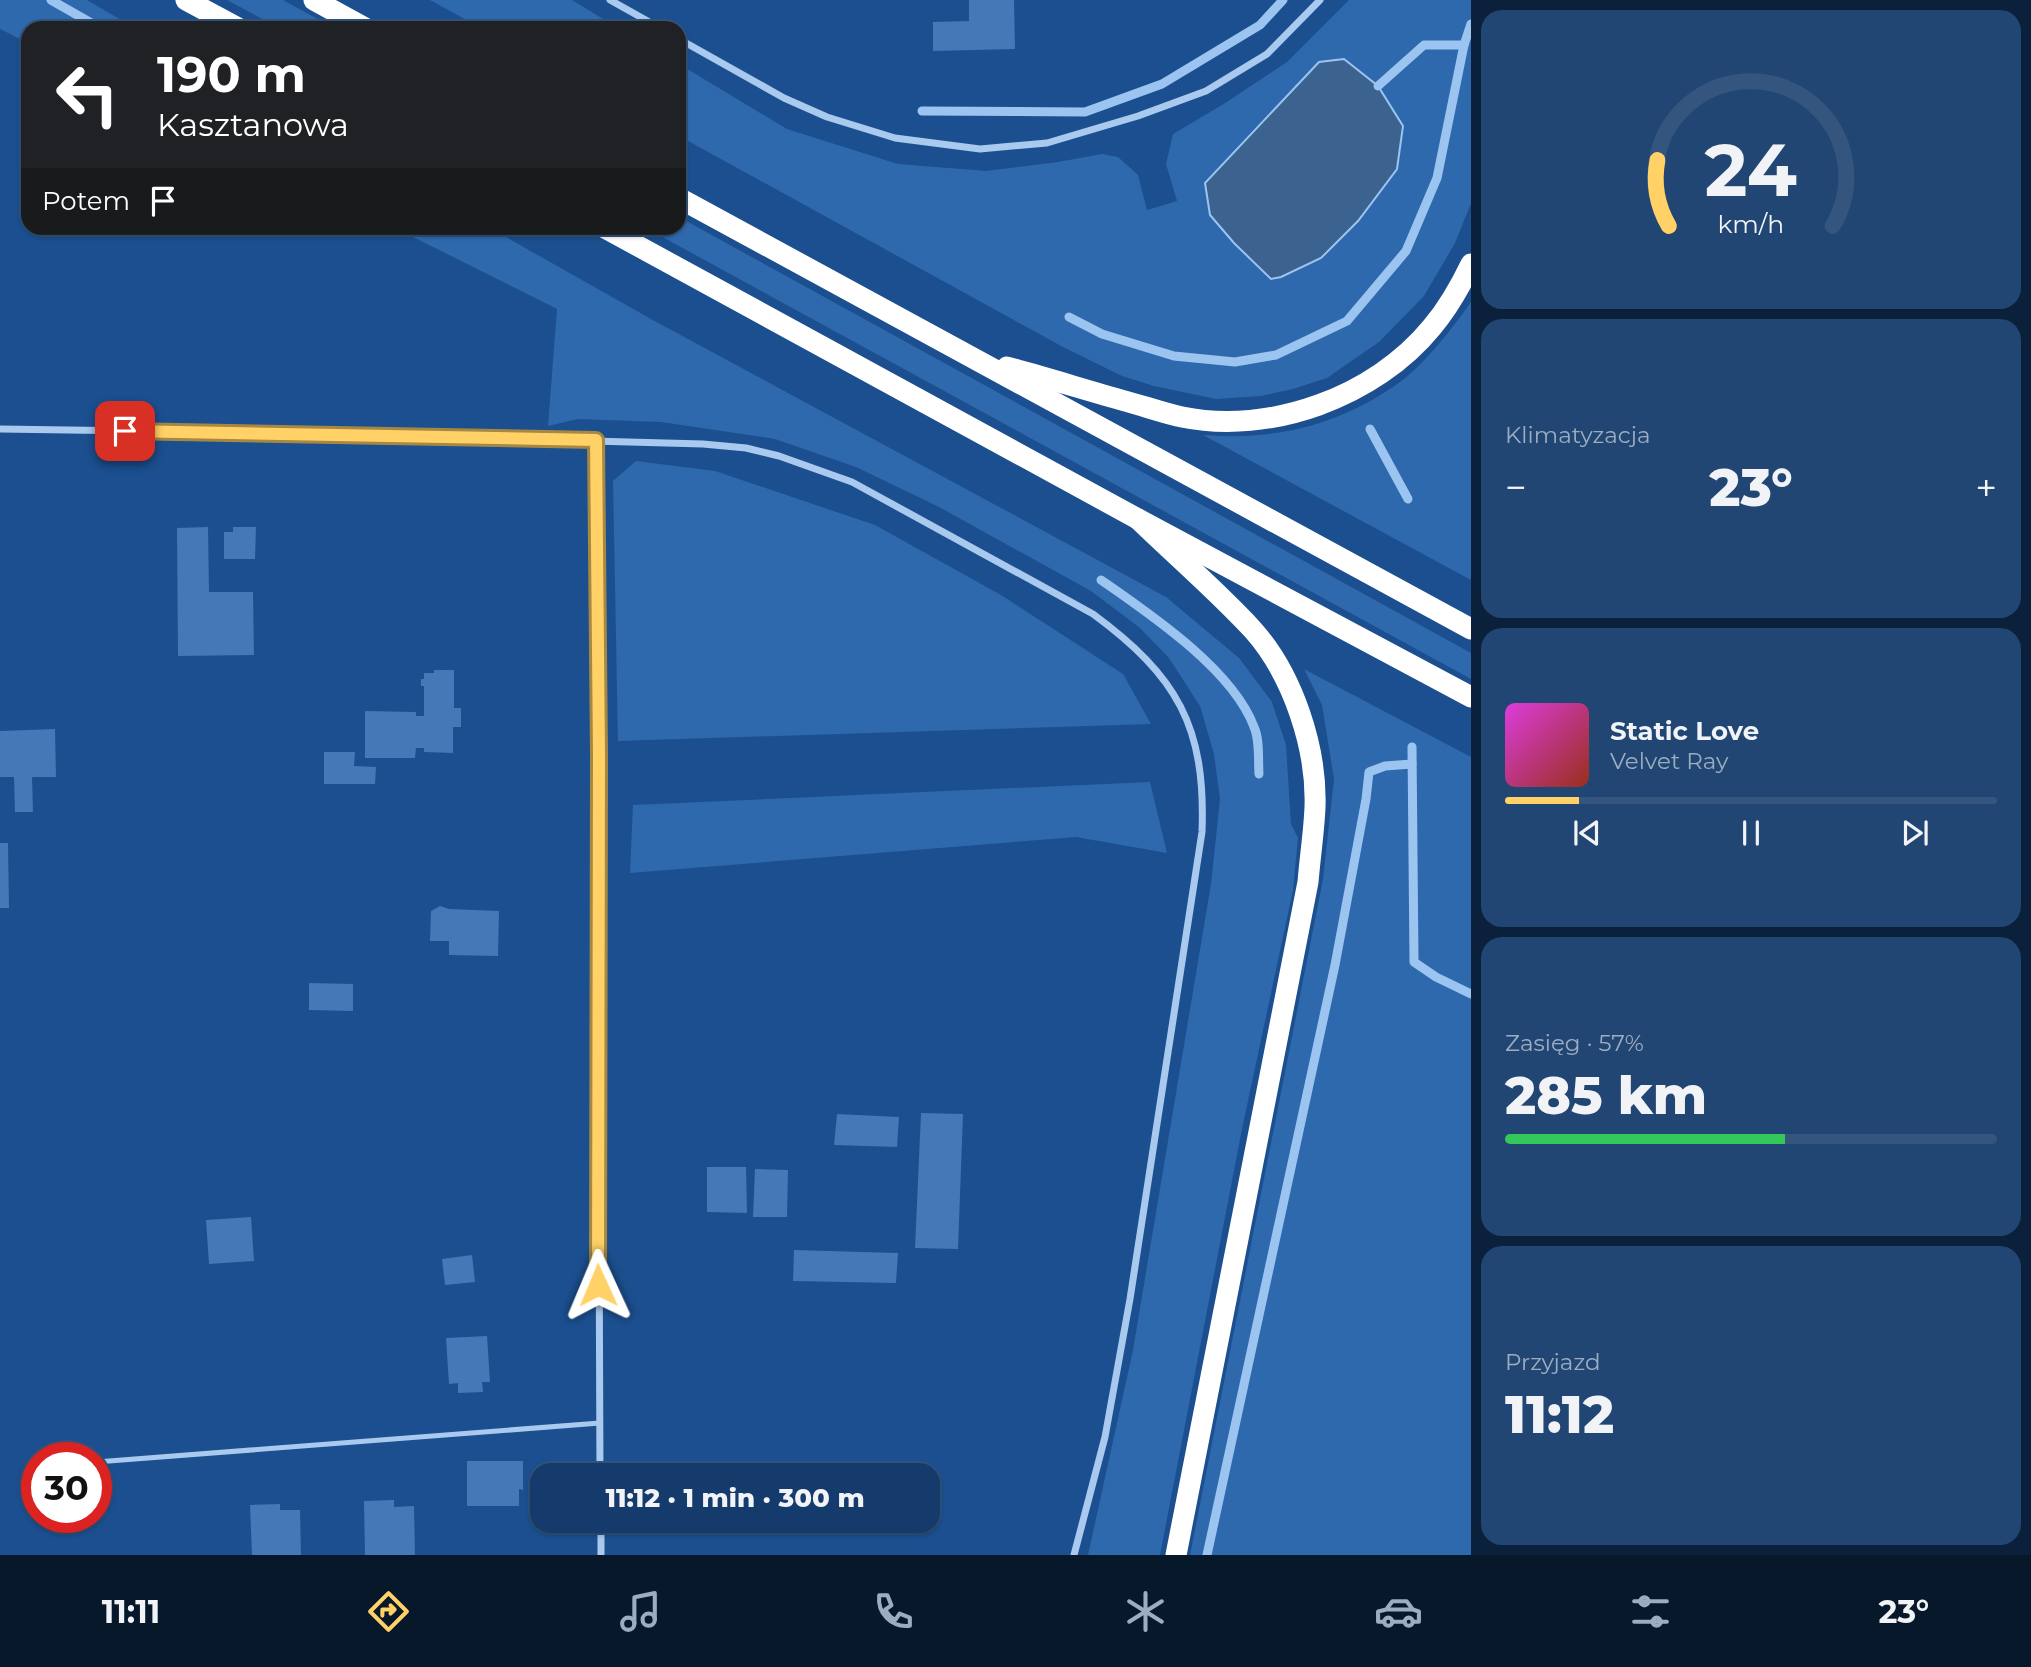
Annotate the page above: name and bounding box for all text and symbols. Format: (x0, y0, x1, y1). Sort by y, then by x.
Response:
text: 190 m (157, 45, 306, 104)
icon: left (42, 49, 133, 140)
text: Kasztanowa (157, 105, 349, 144)
text: 24 (1705, 126, 1797, 214)
icon: arrive (144, 182, 182, 220)
text: Potem (42, 185, 130, 217)
text: km/h (1718, 208, 1784, 238)
pin (95, 401, 155, 461)
icon: arrive (106, 412, 144, 450)
text: Klimatyzacja (1505, 421, 1651, 449)
text: 23° (1709, 456, 1793, 519)
text: − (1505, 464, 1527, 511)
text: + (1975, 464, 1997, 511)
text: Static Love (1610, 715, 1759, 747)
text: Velvet Ray (1610, 747, 1728, 775)
icon: previous (1568, 814, 1606, 852)
icon: pause (1732, 814, 1770, 852)
icon: next (1896, 814, 1934, 852)
text: Zasięg · 57% (1505, 1029, 1644, 1057)
text: 285 km (1505, 1064, 1707, 1127)
position arrow (561, 1248, 635, 1322)
text: Przyjazd (1505, 1348, 1601, 1376)
text: 11:12 (1505, 1383, 1614, 1446)
speed limit sign: 30 (21, 1442, 112, 1533)
text: 11:12 · 1 min · 300 m (605, 1482, 865, 1514)
icon: directions (364, 1587, 413, 1636)
icon: music (616, 1587, 665, 1636)
icon: phone (869, 1587, 918, 1636)
icon: climate (1121, 1587, 1170, 1636)
icon: car (1374, 1587, 1423, 1636)
icon: filters (1626, 1587, 1675, 1636)
text: 11:11 (102, 1592, 160, 1631)
text: 23° (1878, 1592, 1929, 1631)

